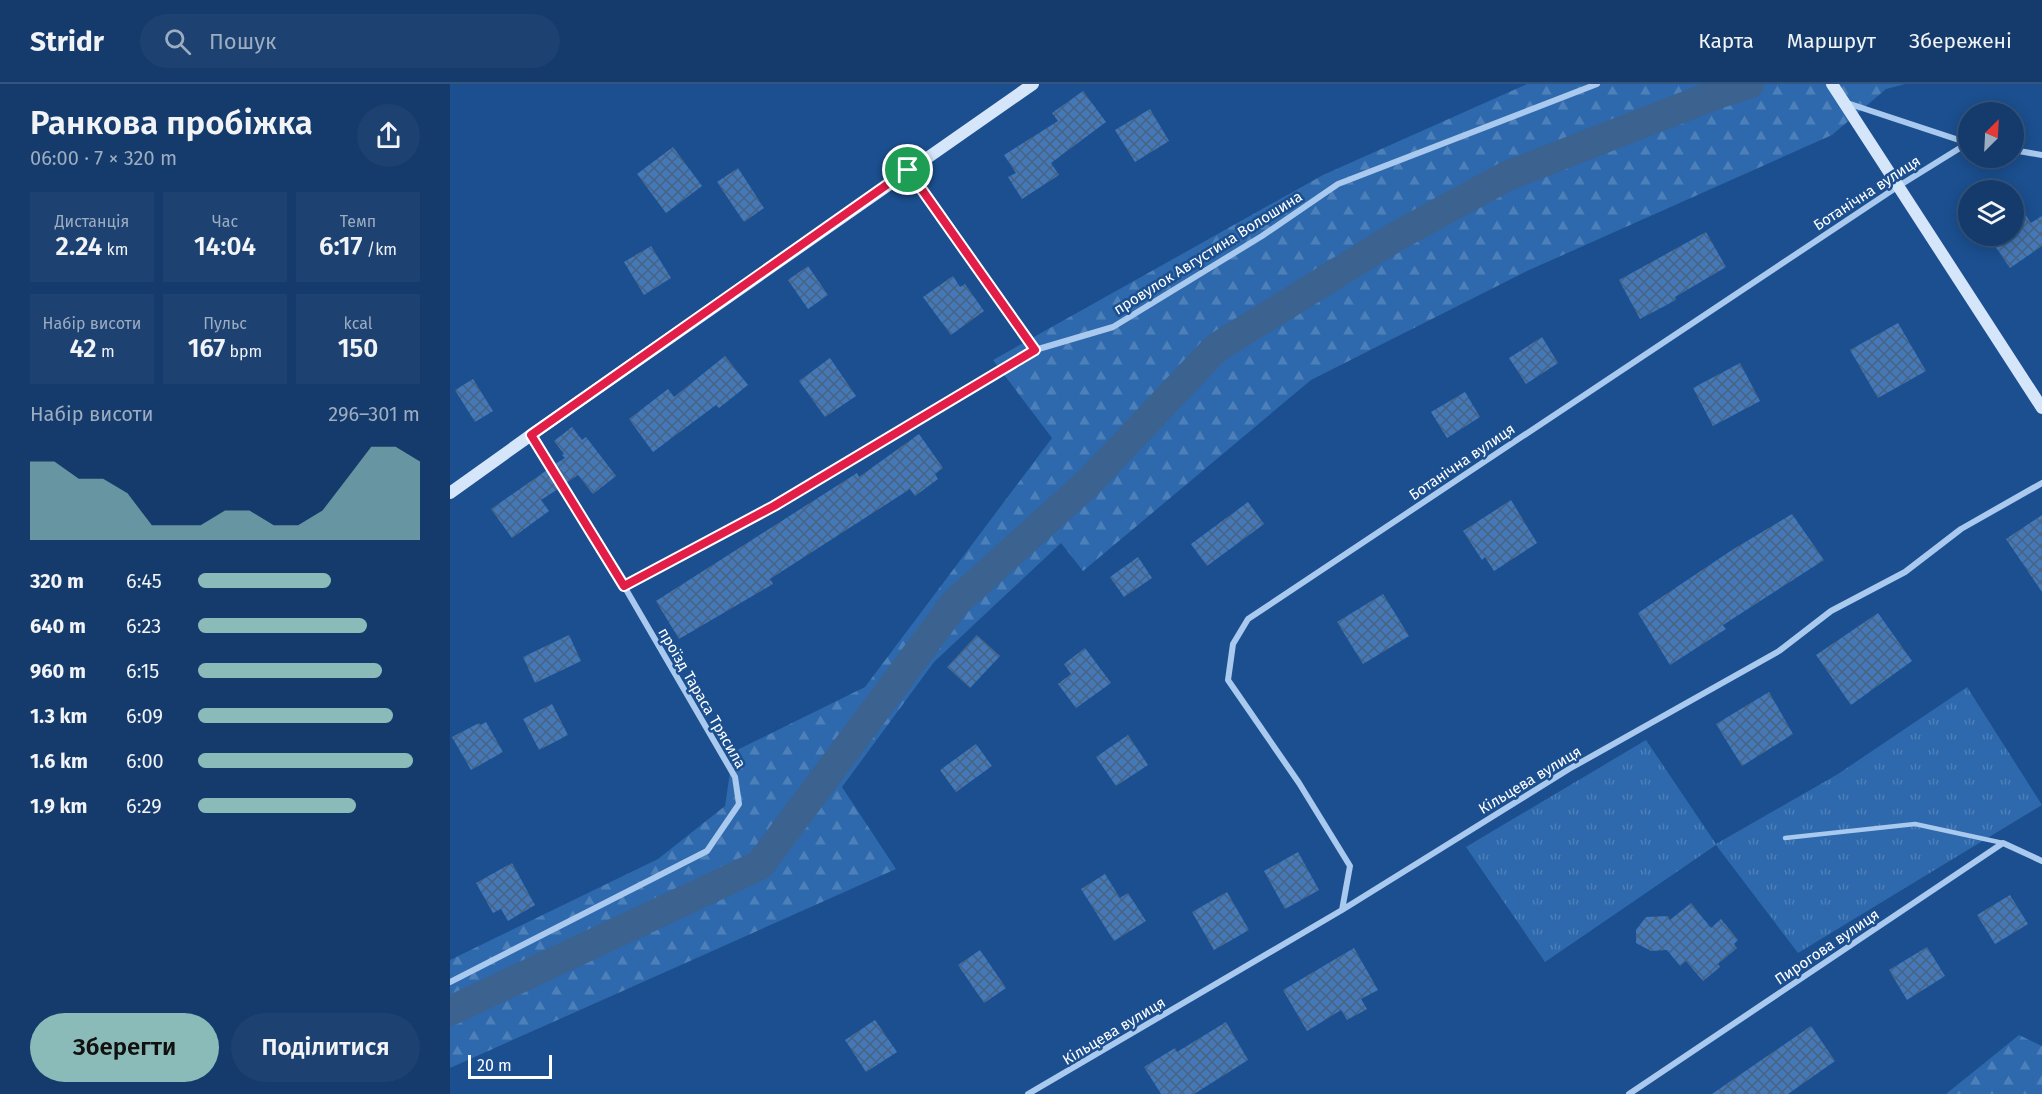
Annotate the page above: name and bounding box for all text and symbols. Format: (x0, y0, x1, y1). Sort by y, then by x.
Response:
search box (140, 14, 560, 68)
text: Stridr (30, 25, 104, 58)
icon: search (161, 25, 194, 58)
text: Пошук (209, 28, 276, 55)
text: Карта (1698, 28, 1754, 54)
text: Маршрут (1787, 28, 1876, 54)
text: Збережені (1909, 28, 2012, 54)
north arrow (1958, 102, 2024, 168)
map controls (1958, 102, 2024, 246)
text: Ранкова пробіжка (30, 103, 313, 143)
button: share (357, 104, 420, 167)
pin (882, 144, 933, 195)
text: 06:00 · 7 × 320 m (30, 146, 177, 170)
street label: Ботанічна вулиця (1810, 152, 1924, 234)
icon: arrive (891, 153, 924, 186)
button: layers (1958, 180, 2024, 246)
street label: провулок Августина Волошина (1110, 187, 1306, 319)
text: Дистанція (55, 212, 129, 231)
text: Час (212, 212, 238, 231)
text: Темп (340, 212, 376, 231)
text: 2.24 (56, 231, 102, 262)
text: 14:04 (194, 231, 256, 262)
text: 6:17 (319, 231, 363, 262)
text: km (102, 240, 128, 259)
text: /km (363, 240, 397, 259)
text: Набір висоти (43, 314, 141, 333)
text: Пульс (203, 314, 247, 333)
text: kcal (344, 314, 372, 333)
text: 42 (69, 333, 97, 364)
text: 167 (188, 333, 225, 364)
text: 150 (338, 333, 378, 364)
text: m (97, 342, 115, 361)
text: bpm (225, 342, 262, 361)
text: Набір висоти (30, 402, 154, 426)
text: 296–301 m (328, 402, 420, 426)
street label: Ботанічна вулиця (1406, 420, 1518, 504)
text: 320 m (30, 569, 84, 593)
text: 6:45 (126, 569, 162, 593)
text: 640 m (30, 614, 86, 638)
text: 6:23 (126, 614, 161, 638)
street label: проїзд Тараса Трясила (654, 624, 750, 772)
text: 960 m (30, 659, 86, 683)
text: 6:15 (126, 659, 159, 683)
text: 1.3 km (30, 704, 87, 728)
text: 6:09 (126, 704, 163, 728)
street label: Кільцева вулиця (1475, 742, 1585, 818)
text: 1.6 km (30, 749, 88, 773)
text: 6:00 (126, 749, 164, 773)
text: 1.9 km (30, 794, 88, 818)
text: 6:29 (126, 794, 162, 818)
street label: Пирогова вулиця (1771, 905, 1883, 989)
street label: Кільцева вулиця (1059, 993, 1169, 1069)
button: Зберегти (30, 1013, 219, 1082)
button: Поділитися (231, 1013, 420, 1082)
scale bar (468, 1052, 552, 1080)
text: 20 m (477, 1056, 512, 1075)

